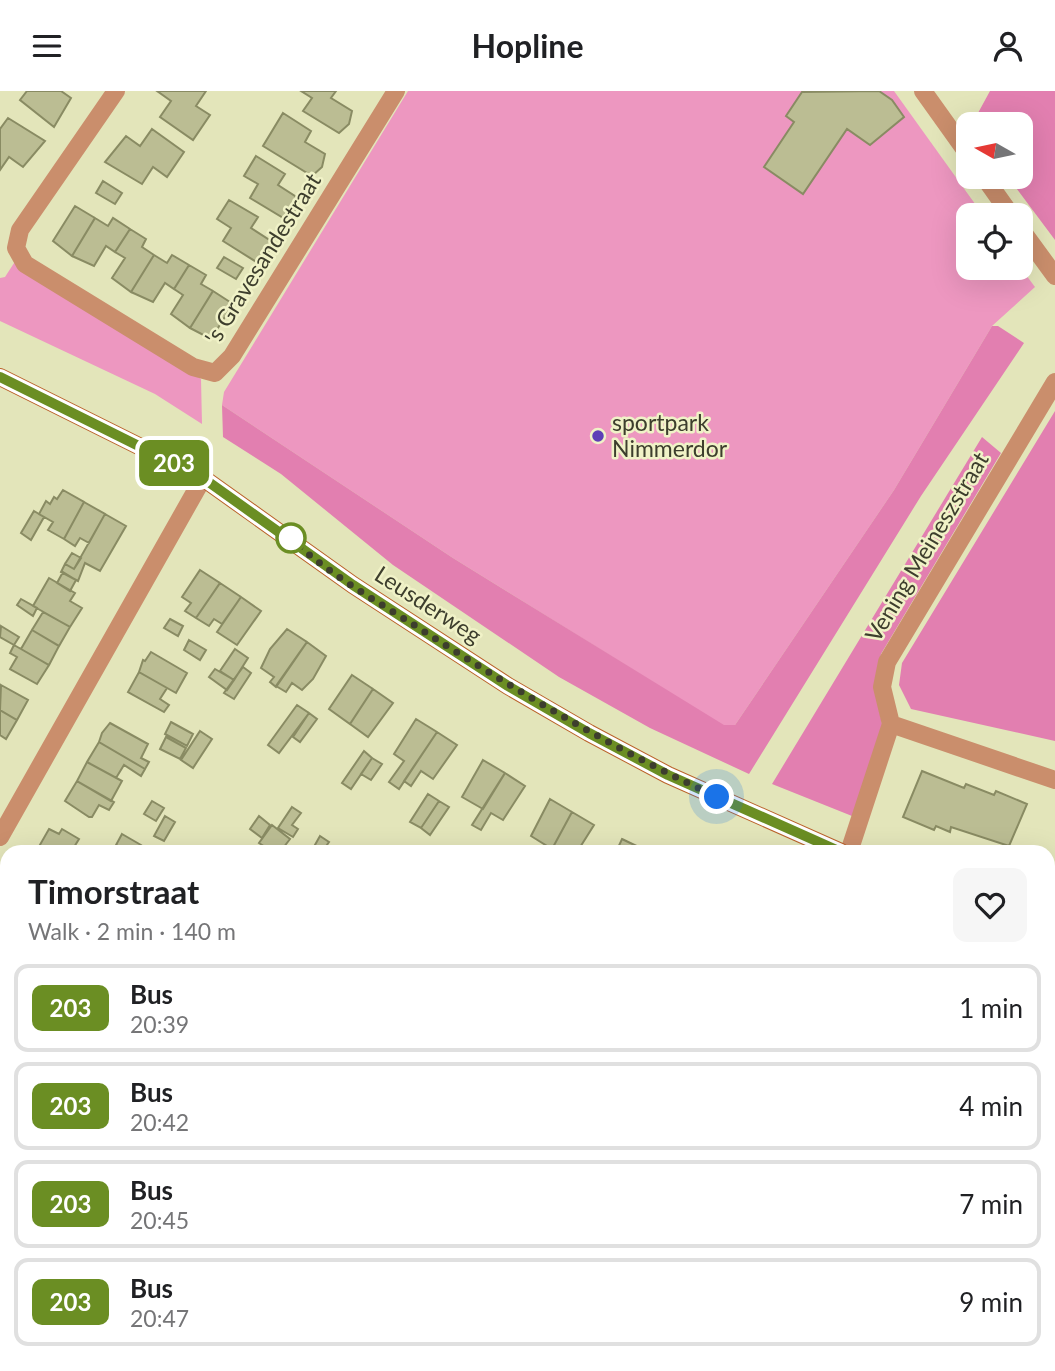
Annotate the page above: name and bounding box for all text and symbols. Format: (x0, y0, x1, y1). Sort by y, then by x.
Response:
text: Hopline (472, 26, 583, 65)
icon: menu (28, 27, 66, 65)
icon: person (989, 27, 1027, 65)
north arrow (956, 112, 1032, 189)
map controls (956, 112, 1033, 280)
street label: 's Gravesandestraat (198, 167, 327, 349)
button: locate (956, 203, 1033, 280)
place label: sportpark Nimmerdor (612, 408, 728, 462)
marker: sportpark Nimmerdor (590, 428, 606, 444)
line badge: 203 (134, 440, 214, 486)
street label: Vening Meineszstraat (858, 446, 994, 646)
text: 203 (153, 448, 195, 477)
unlabelled marker (276, 523, 306, 553)
street label: Leusderweg (370, 559, 487, 649)
your location (699, 779, 734, 814)
button: heart (953, 868, 1027, 942)
text: Timorstraat (28, 871, 199, 911)
text: Walk · 2 min · 140 m (28, 917, 236, 945)
text: Bus (130, 978, 173, 1010)
text: 1 min (959, 992, 1023, 1024)
text: 203 (50, 993, 91, 1022)
text: 20:39 (130, 1010, 189, 1038)
text: Bus (130, 1076, 173, 1108)
text: 4 min (959, 1090, 1023, 1122)
text: 203 (50, 1091, 91, 1120)
text: 20:42 (130, 1108, 189, 1136)
text: Bus (130, 1174, 173, 1206)
text: 7 min (959, 1188, 1023, 1220)
text: 203 (50, 1189, 91, 1218)
text: 20:45 (130, 1206, 189, 1234)
text: Bus (130, 1272, 173, 1304)
text: 9 min (959, 1286, 1023, 1318)
text: 203 (50, 1287, 91, 1316)
text: 20:47 (130, 1304, 189, 1332)

